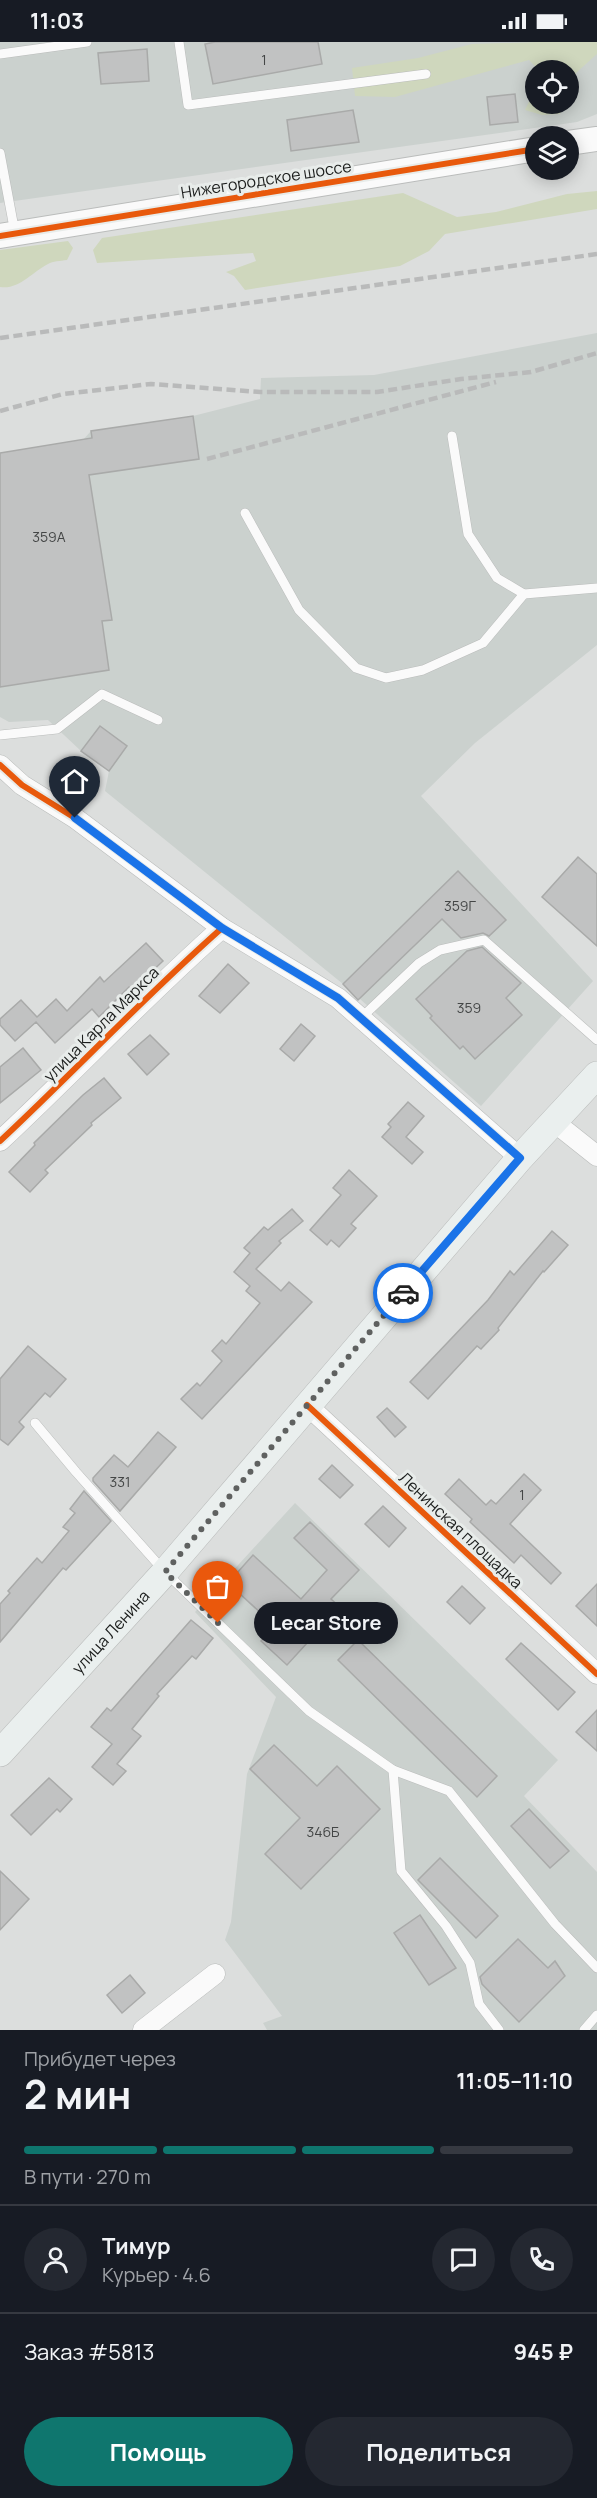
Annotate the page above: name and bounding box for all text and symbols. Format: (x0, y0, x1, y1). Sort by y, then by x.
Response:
text: 11:03 (30, 6, 84, 36)
house number: 1 (261, 50, 267, 69)
map controls (525, 60, 579, 180)
button: locate (525, 60, 579, 114)
button: layers (525, 126, 579, 180)
street label: Нижегородское шоссе (179, 155, 353, 203)
house number: 359А (32, 527, 66, 546)
pin (49, 756, 100, 818)
icon: home (58, 765, 91, 798)
house number: 359Г (444, 896, 477, 915)
street label: улица Карла Маркса (38, 961, 164, 1087)
house number: 359 (457, 998, 481, 1017)
courier (373, 1263, 433, 1323)
icon: car (387, 1277, 420, 1310)
street label: Ленинская площадка (394, 1467, 528, 1593)
house number: 331 (110, 1472, 130, 1491)
house number: 1 (519, 1485, 525, 1504)
pin (192, 1561, 243, 1623)
icon: bag (201, 1570, 234, 1603)
street label: улица Ленина (67, 1585, 154, 1678)
callout: Lecar Store (254, 1602, 398, 1644)
text: Lecar Store (271, 1609, 382, 1636)
house number: 346Б (306, 1822, 340, 1841)
text: Прибудет через (24, 2045, 176, 2072)
text: 11:05–11:10 (456, 2066, 573, 2096)
text: 2 мин (24, 2067, 131, 2121)
text: В пути · 270 m (24, 2163, 151, 2190)
button: person (24, 2228, 87, 2291)
button: chat (432, 2228, 495, 2291)
button: phone (510, 2228, 573, 2291)
text: Тимур (102, 2231, 171, 2261)
text: Курьер · 4.6 (102, 2261, 211, 2288)
text: Заказ #5813 (24, 2337, 155, 2367)
text: 945 ₽ (514, 2337, 573, 2367)
button: Помощь (24, 2417, 293, 2486)
button: Поделиться (305, 2417, 573, 2486)

